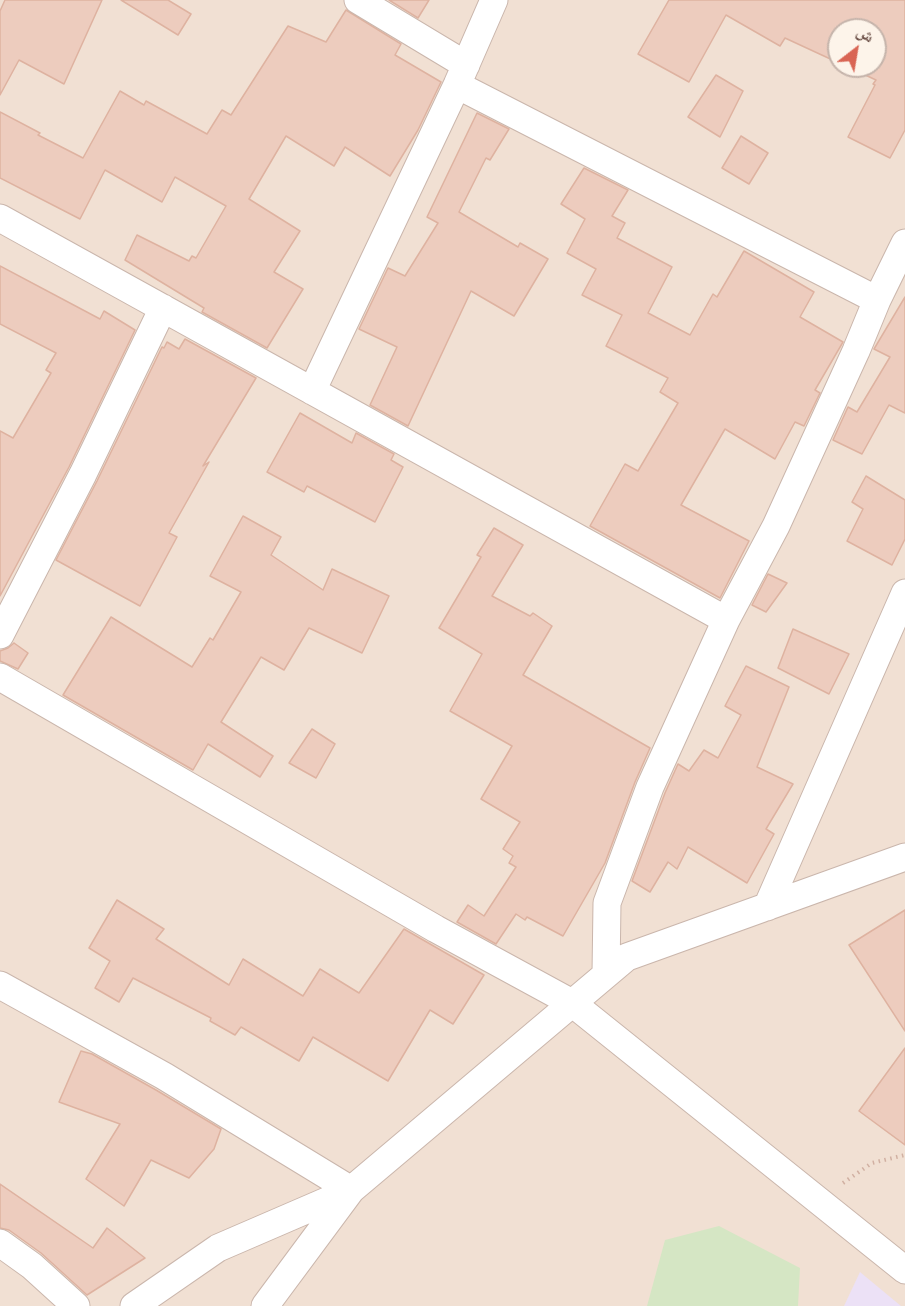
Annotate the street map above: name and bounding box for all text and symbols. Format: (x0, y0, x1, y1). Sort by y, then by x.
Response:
north arrow (827, 18, 887, 78)
text: ش (853, 20, 878, 47)

